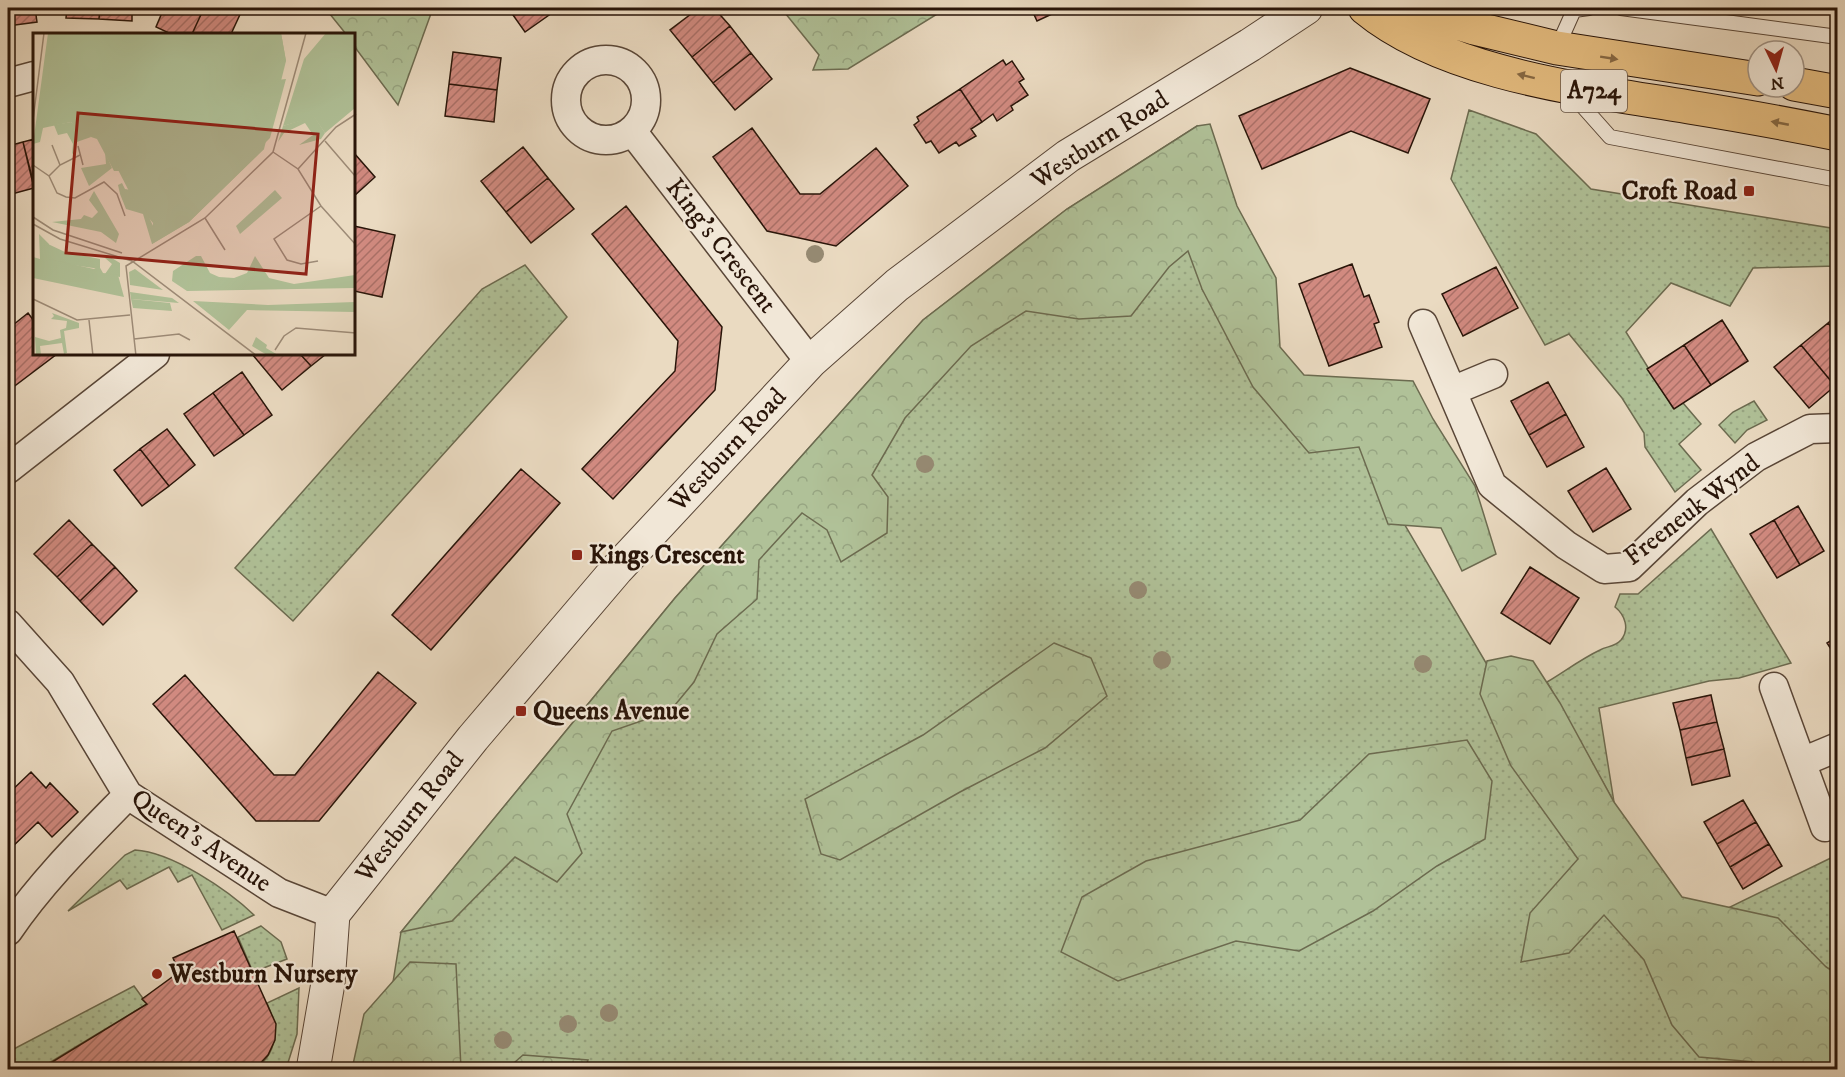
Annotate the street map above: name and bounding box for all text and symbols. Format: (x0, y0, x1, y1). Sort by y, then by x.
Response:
inset map (33, 33, 356, 356)
north arrow (1746, 39, 1806, 99)
one-way arrow (1600, 53, 1619, 62)
road number: A724 (1561, 70, 1627, 112)
one-way arrow (1517, 71, 1535, 81)
text: N (1770, 72, 1785, 93)
street label: Westburn Road (1024, 83, 1175, 197)
one-way arrow (1770, 118, 1789, 127)
street label: King's Crescent (658, 172, 784, 320)
place label: Croft Road (1622, 175, 1738, 208)
marker: Croft Road (1742, 184, 1756, 198)
street label: Westburn Road (661, 381, 794, 520)
street label: Freeneuk Wynd (1618, 447, 1766, 573)
place label: Kings Crescent (589, 539, 745, 572)
marker: Kings Crescent (570, 548, 584, 562)
place label: Queens Avenue (533, 695, 689, 728)
marker: Queens Avenue (514, 704, 528, 718)
street label: Westburn Road (348, 745, 472, 890)
street label: Queen's Avenue (125, 782, 277, 900)
place label: Westburn Nursery (168, 958, 358, 991)
marker: Westburn Nursery (150, 967, 164, 981)

